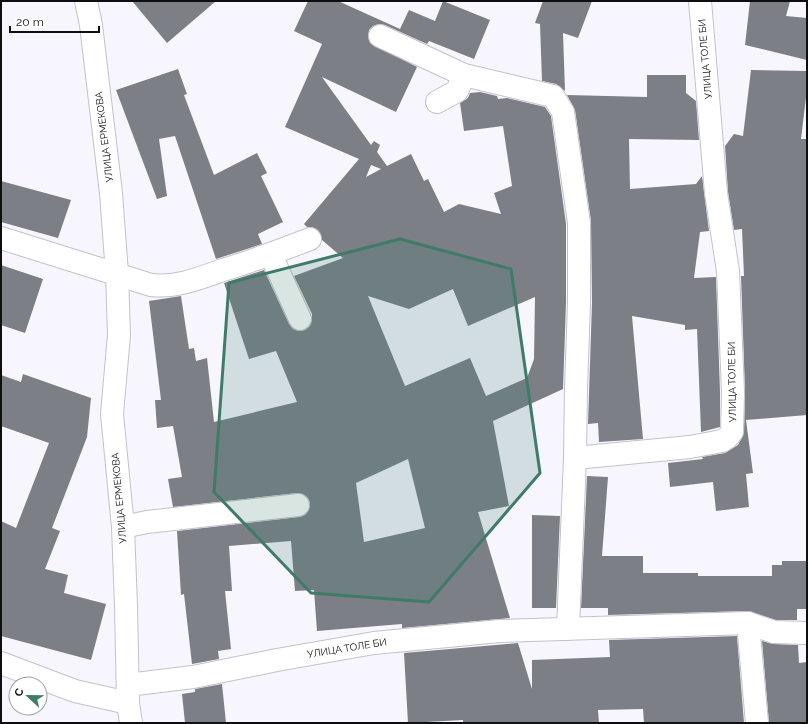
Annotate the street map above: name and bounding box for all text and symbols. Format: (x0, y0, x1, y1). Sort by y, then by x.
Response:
scale bar (10, 8, 99, 34)
text: 20 m (16, 15, 44, 29)
street label: УЛИЦА ТОЛЕ БИ (696, 18, 714, 100)
street label: УЛИЦА ЕРМЕКОВА (93, 91, 115, 183)
street label: УЛИЦА ТОЛЕ БИ (726, 342, 738, 422)
street label: УЛИЦА ЕРМЕКОВА (110, 452, 128, 544)
street label: УЛИЦА ТОЛЕ БИ (306, 636, 388, 660)
north arrow (8, 676, 48, 716)
text: С (12, 686, 27, 698)

